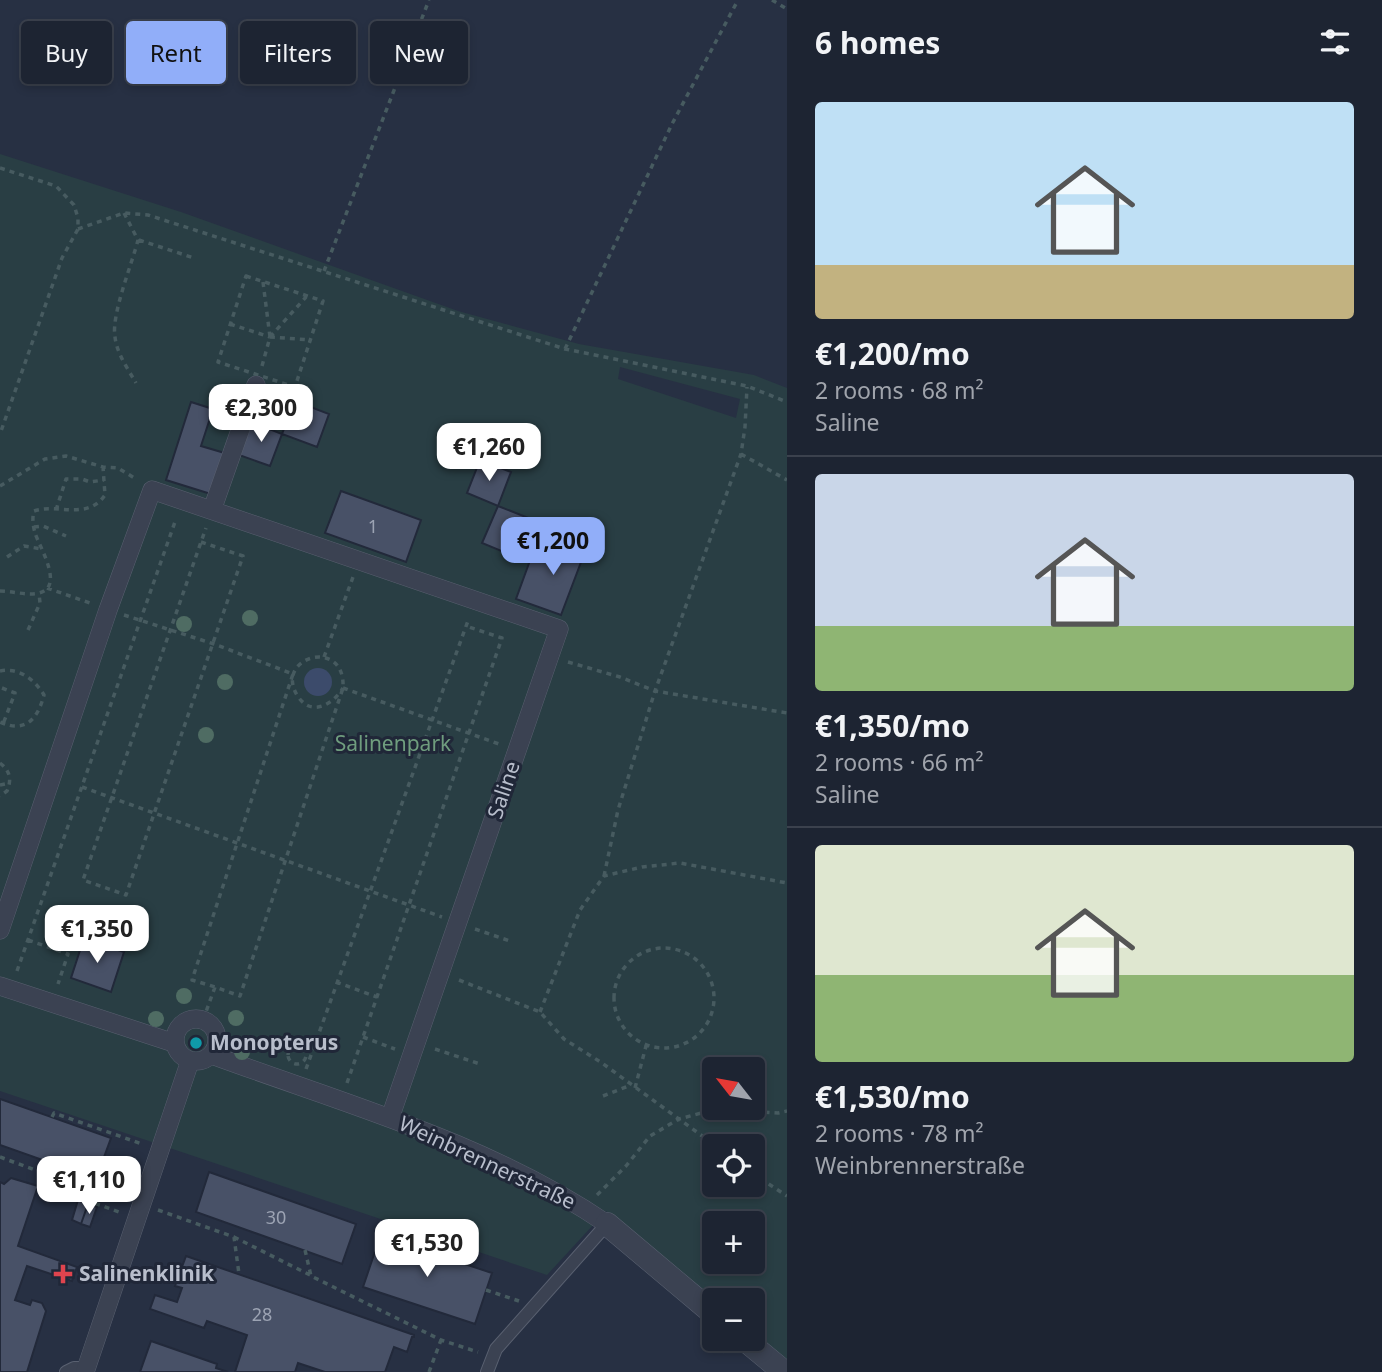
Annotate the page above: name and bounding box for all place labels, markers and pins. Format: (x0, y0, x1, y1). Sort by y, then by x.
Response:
pin: €2,300 (204, 384, 318, 444)
pin: €1,260 (432, 424, 546, 483)
pin: €1,200 (496, 518, 610, 577)
pin: €1,350 (40, 906, 154, 965)
place label: Monopterus (210, 1028, 338, 1056)
marker: Monopterus (188, 1035, 204, 1051)
pin: €1,110 (32, 1156, 146, 1216)
pin: €1,530 (370, 1220, 484, 1279)
place label: Salinenklinik (79, 1259, 215, 1287)
marker: Salinenklinik (53, 1264, 73, 1284)

